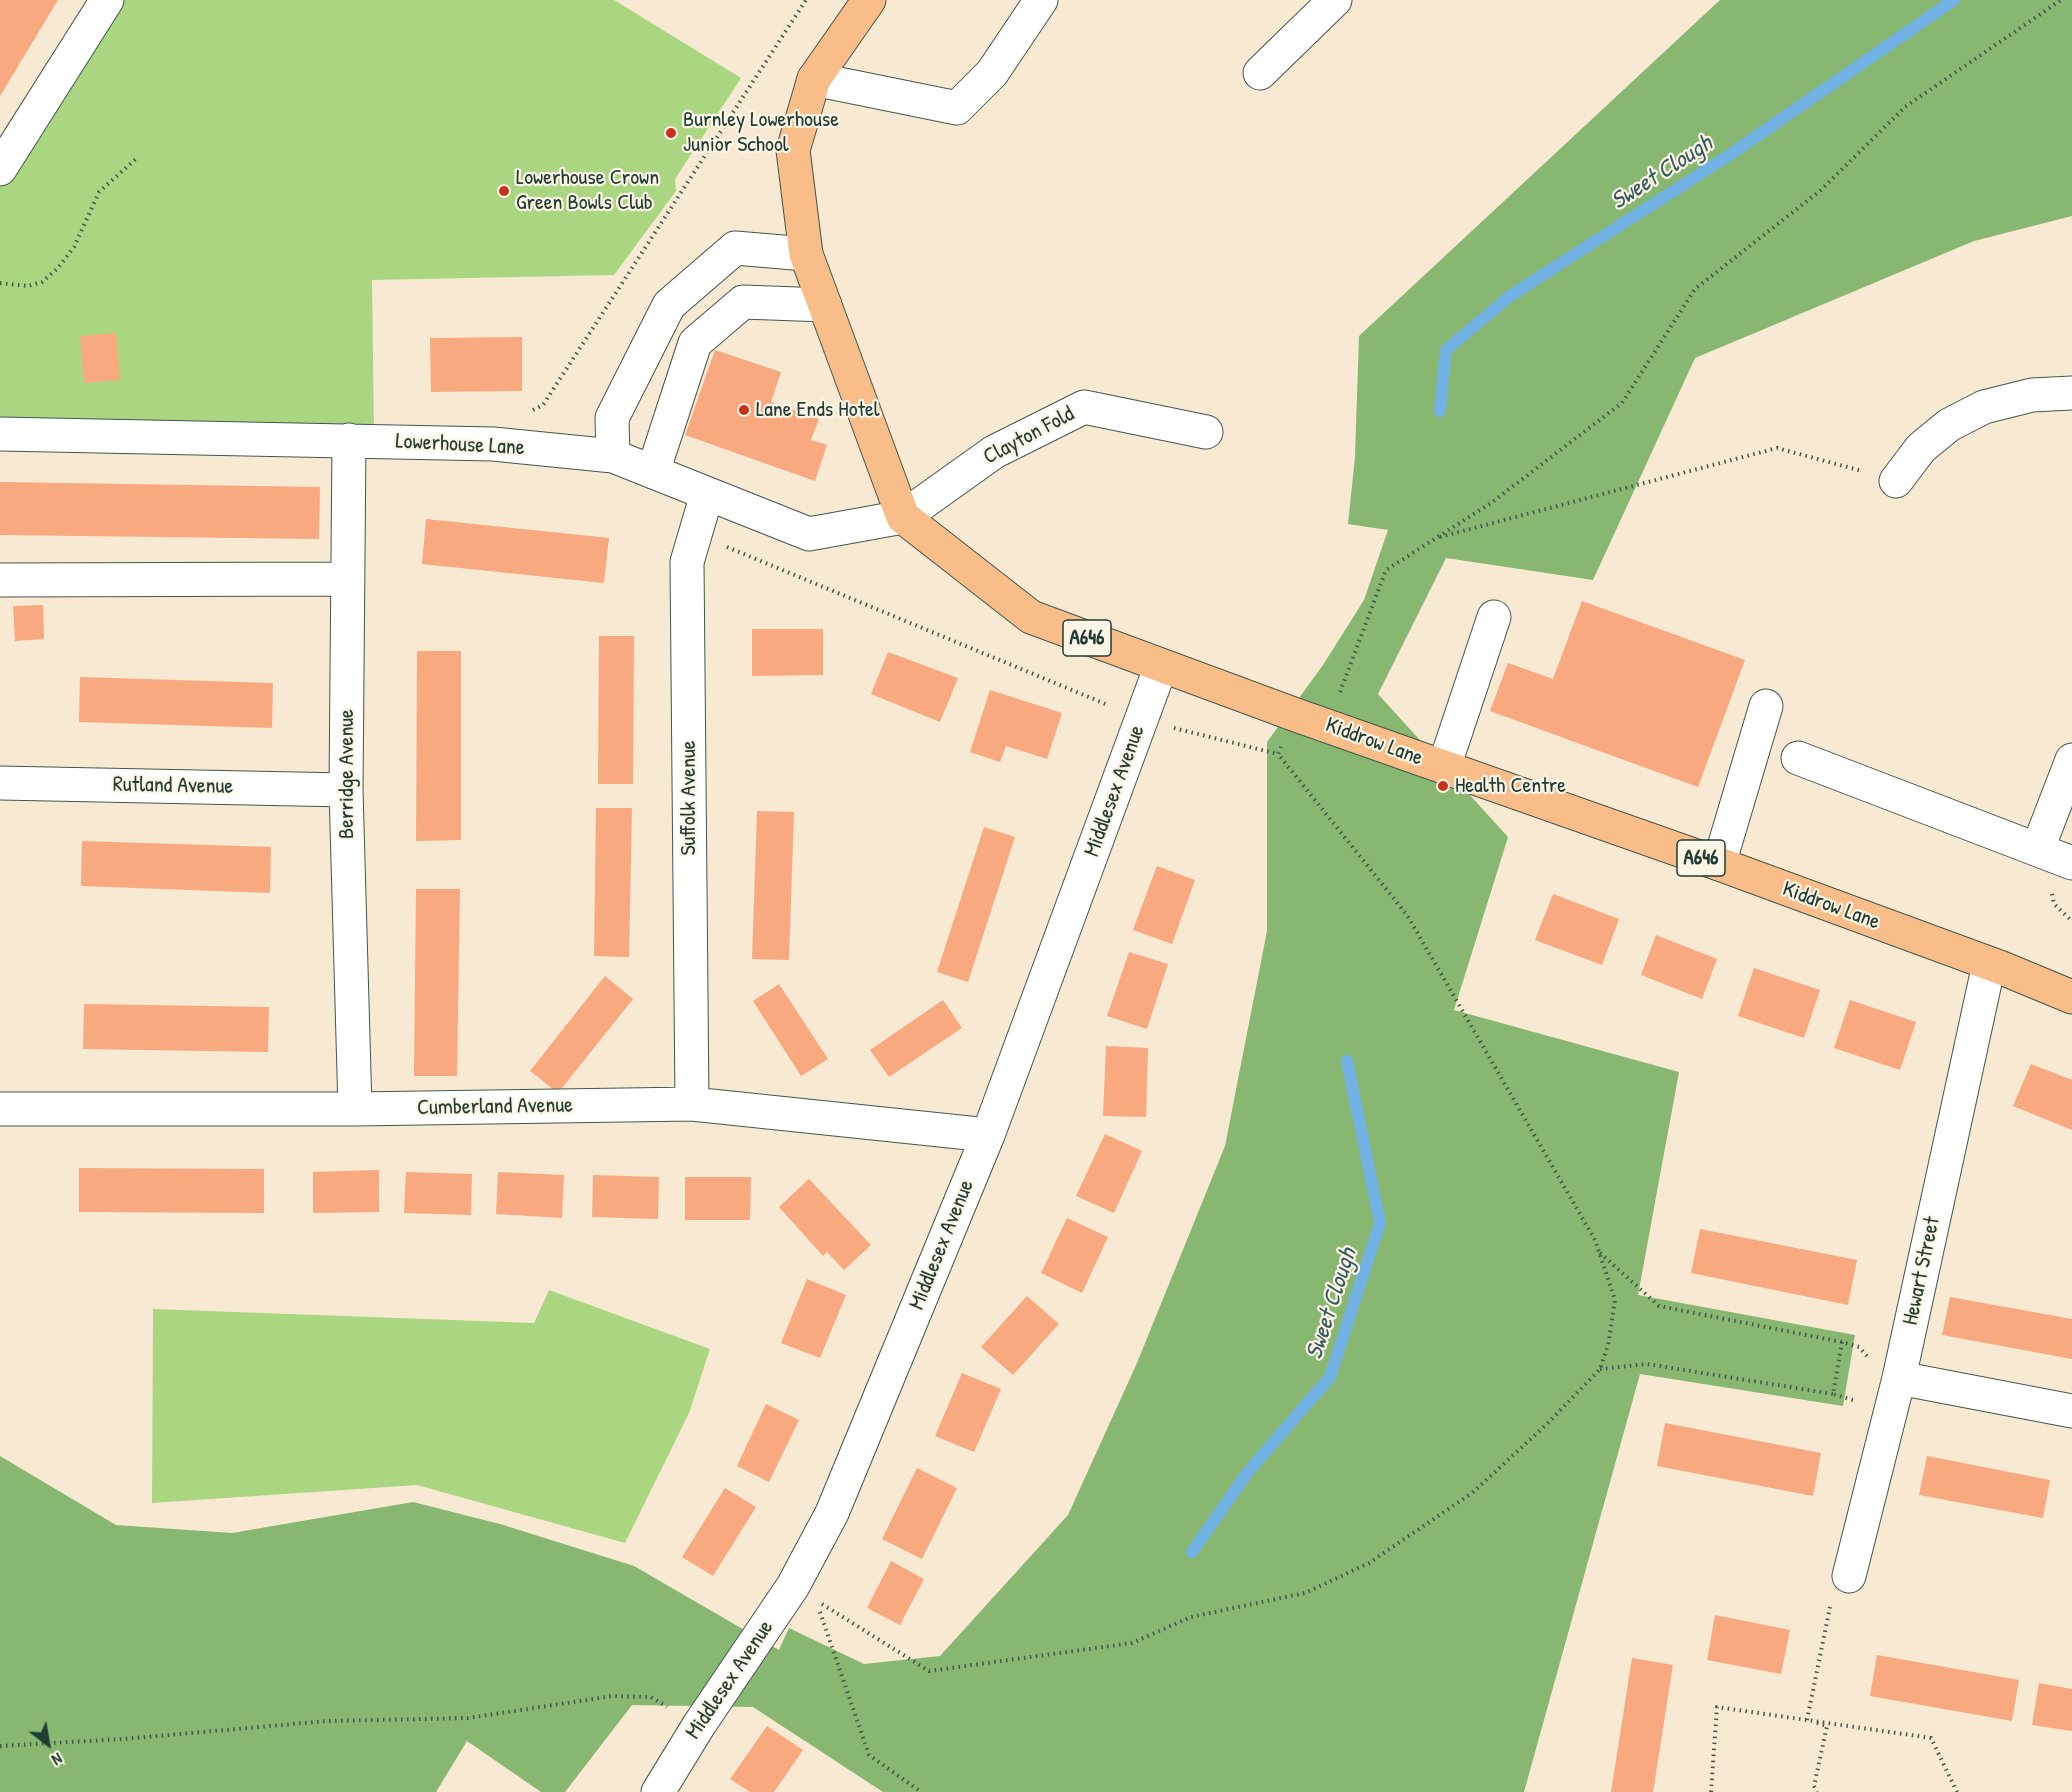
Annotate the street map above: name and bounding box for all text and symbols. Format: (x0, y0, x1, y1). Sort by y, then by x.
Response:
place label: Burnley Lowerhouse Junior School (683, 107, 839, 158)
marker: Burnley Lowerhouse Junior School (664, 126, 678, 140)
water label: Sweet Clough (1606, 130, 1718, 216)
place label: Lowerhouse Crown Green Bowls Club (516, 165, 659, 216)
marker: Lowerhouse Crown Green Bowls Club (497, 184, 511, 198)
place label: Lane Ends Hotel (756, 397, 880, 423)
street label: Clayton Fold (979, 401, 1079, 471)
marker: Lane Ends Hotel (737, 403, 751, 417)
street label: Lowerhouse Lane (395, 428, 525, 462)
road number: A646 (1063, 620, 1111, 656)
street label: Berridge Avenue (334, 709, 360, 839)
street label: Kiddrow Lane (1322, 712, 1426, 772)
street label: Middlesex Avenue (1079, 722, 1151, 860)
street label: Suffolk Avenue (676, 740, 702, 856)
street label: Rutland Avenue (113, 772, 233, 800)
place label: Health Centre (1455, 773, 1566, 799)
marker: Health Centre (1436, 779, 1450, 793)
road number: A646 (1677, 840, 1725, 876)
street label: Kiddrow Lane (1779, 876, 1883, 936)
street label: Cumberland Avenue (417, 1092, 573, 1122)
street label: Middlesex Avenue (904, 1176, 980, 1314)
street label: Hewart Street (1898, 1214, 1946, 1328)
water label: Sweet Clough (1301, 1245, 1363, 1363)
street label: Middlesex Avenue (681, 1616, 779, 1744)
north arrow (18, 1714, 78, 1774)
text: N (48, 1748, 67, 1771)

